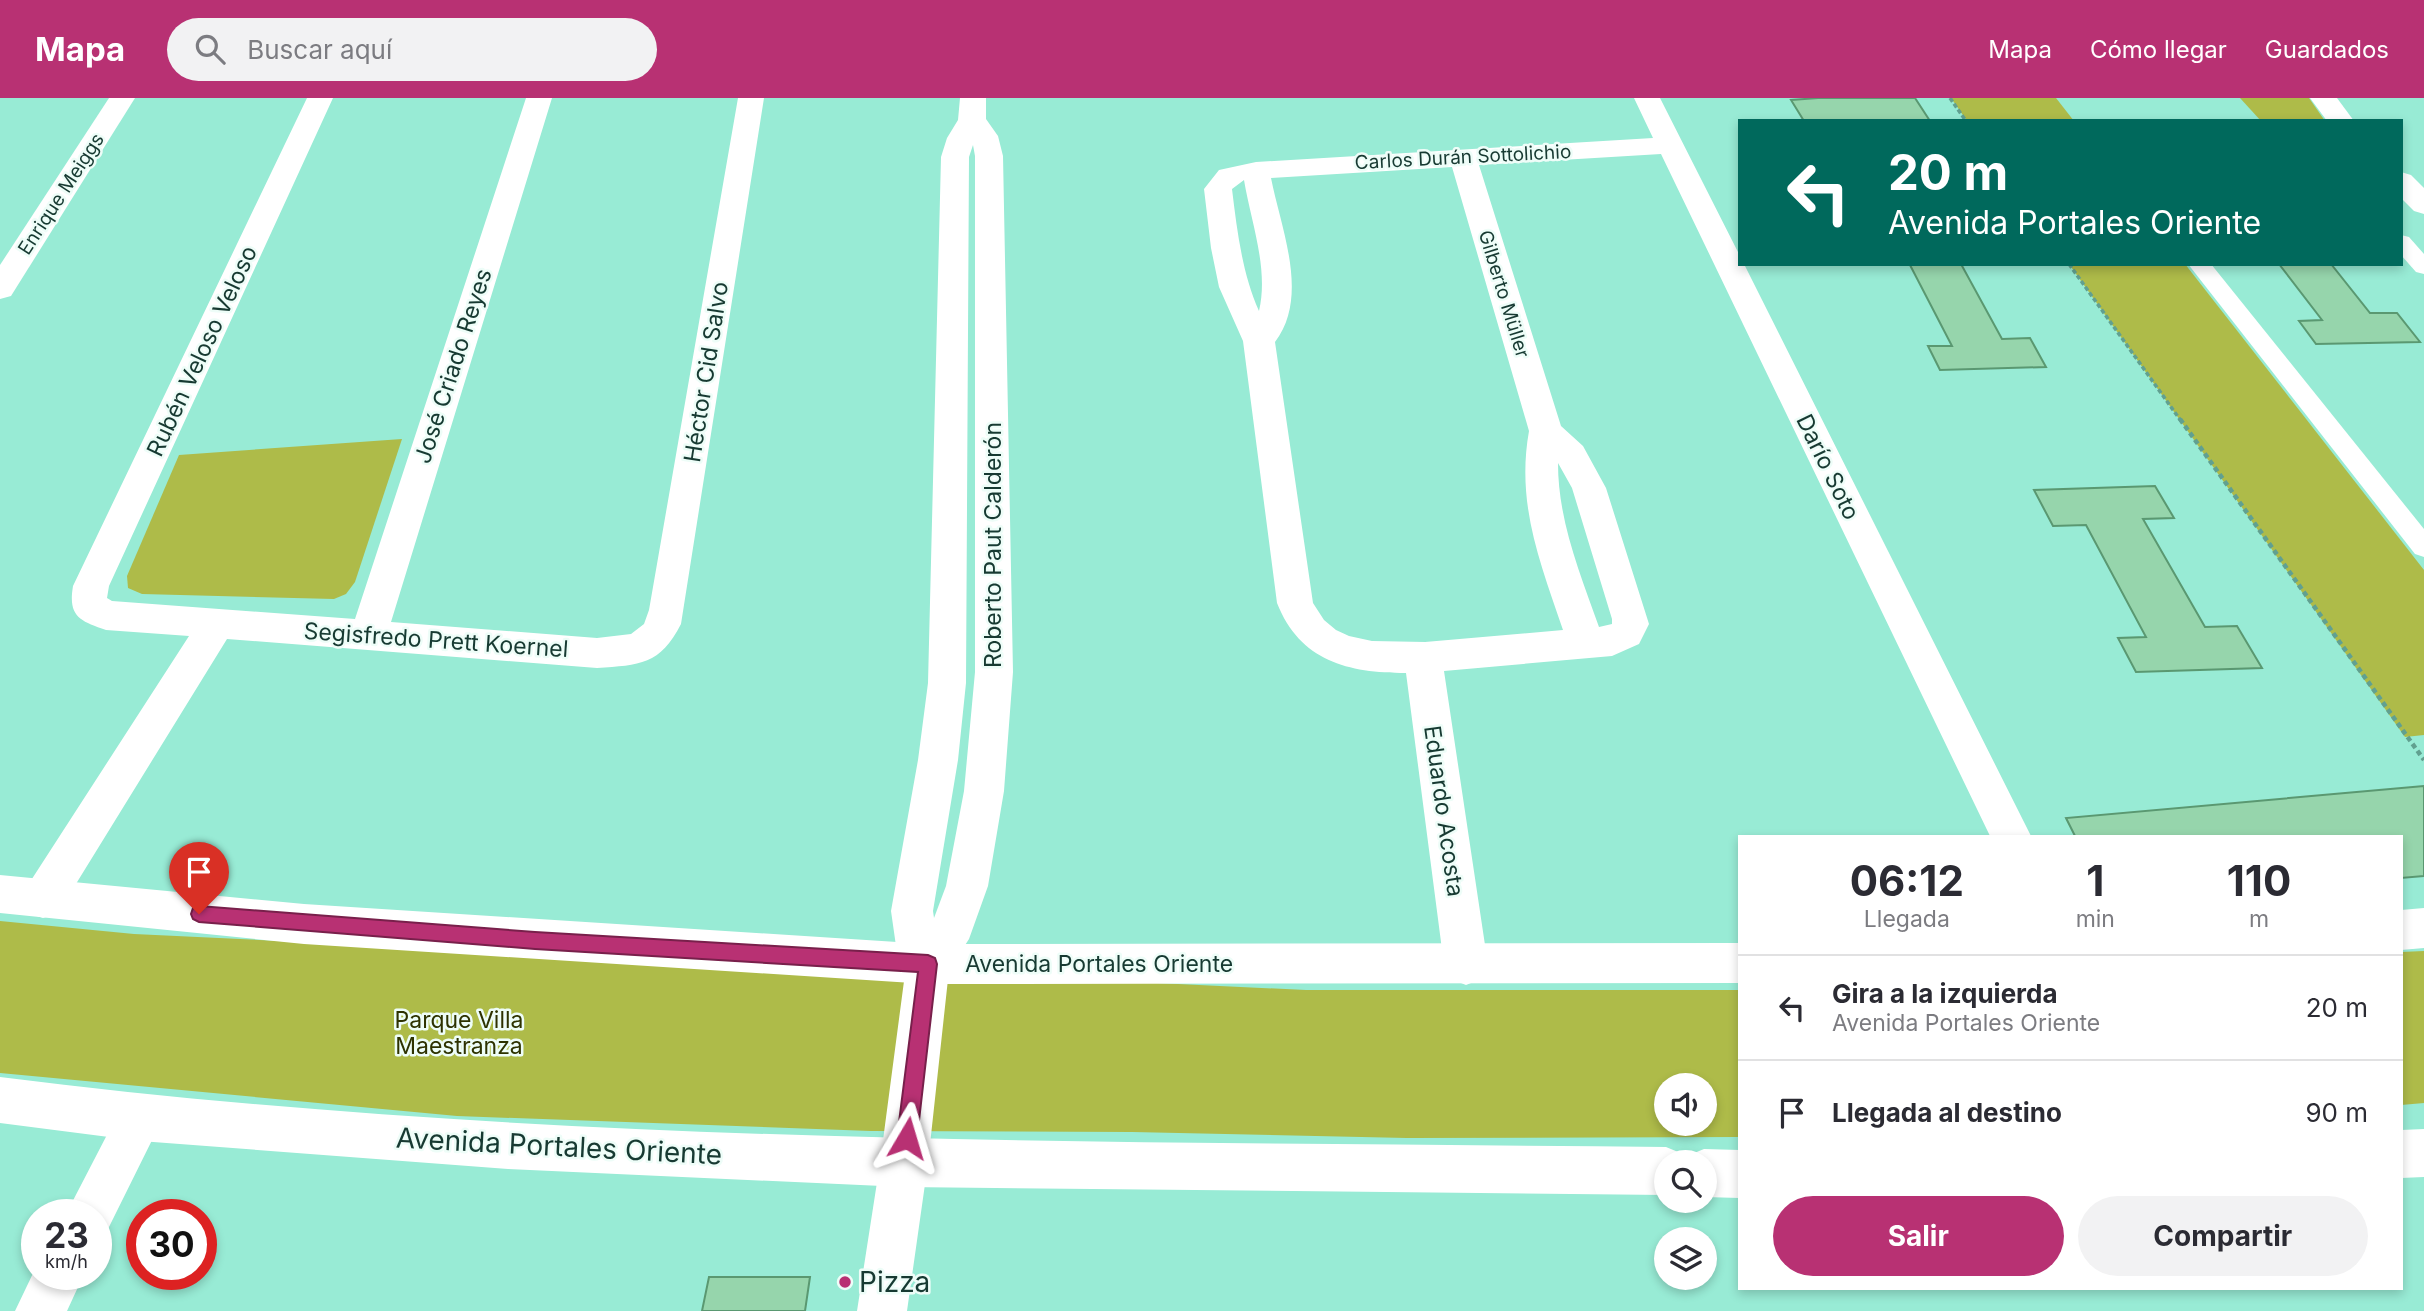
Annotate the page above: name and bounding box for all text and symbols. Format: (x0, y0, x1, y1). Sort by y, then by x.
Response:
search box (167, 18, 657, 81)
text: Mapa (35, 29, 125, 69)
icon: search (191, 30, 229, 68)
text: Buscar aquí (247, 34, 392, 65)
text: Mapa (1988, 35, 2052, 64)
text: Cómo llegar (2090, 35, 2227, 64)
text: Guardados (2265, 35, 2389, 64)
street label: Enrique Meiggs (13, 129, 109, 259)
street label: Carlos Durán Sottolichio (1354, 140, 1572, 174)
text: 20 m (1888, 143, 2008, 202)
icon: left (1773, 147, 1864, 238)
text: Avenida Portales Oriente (1888, 203, 2261, 242)
street label: Gilberto Müller (1474, 227, 1534, 361)
street label: Rubén Veloso Veloso (141, 241, 263, 461)
street label: José Criado Reyes (408, 265, 498, 467)
street label: Héctor Cid Salvo (678, 280, 734, 464)
street label: Darío Soto (1790, 410, 1866, 524)
street label: Roberto Paut Calderón (979, 422, 1007, 668)
street label: Segisfredo Prett Koernel (303, 617, 569, 663)
street label: Eduardo Acosta (1418, 724, 1470, 898)
pin (169, 842, 229, 914)
icon: arrive (180, 853, 218, 891)
text: 06:12 (1850, 855, 1964, 906)
text: 1 (2086, 855, 2104, 906)
text: 110 (2227, 855, 2291, 906)
text: Llegada (1864, 905, 1950, 933)
text: min (2076, 905, 2115, 933)
text: m (2249, 905, 2269, 933)
street label: Avenida Portales Oriente (965, 950, 1233, 978)
text: Gira a la izquierda (1832, 978, 2058, 1009)
icon: left (1773, 989, 1811, 1027)
text: 20 m (2306, 992, 2368, 1023)
park label: Parque Villa Maestranza (395, 1006, 523, 1060)
text: Avenida Portales Oriente (1832, 1009, 2100, 1037)
map controls (1654, 1073, 1717, 1290)
button: sound (1654, 1073, 1717, 1136)
icon: arrive (1773, 1094, 1811, 1132)
text: Llegada al destino (1832, 1097, 2062, 1128)
text: 90 m (2305, 1097, 2368, 1128)
position arrow (870, 1101, 944, 1175)
street label: Avenida Portales Oriente (395, 1120, 723, 1172)
button: search (1654, 1150, 1717, 1213)
button: Salir (1773, 1196, 2064, 1276)
button: Compartir (2078, 1196, 2368, 1276)
speed limit sign: 30 (126, 1199, 217, 1290)
text: 23 (44, 1214, 89, 1256)
button: layers (1654, 1227, 1717, 1290)
text: km/h (45, 1251, 88, 1272)
place label: Pizza (859, 1265, 930, 1299)
marker: Pizza (837, 1274, 853, 1290)

